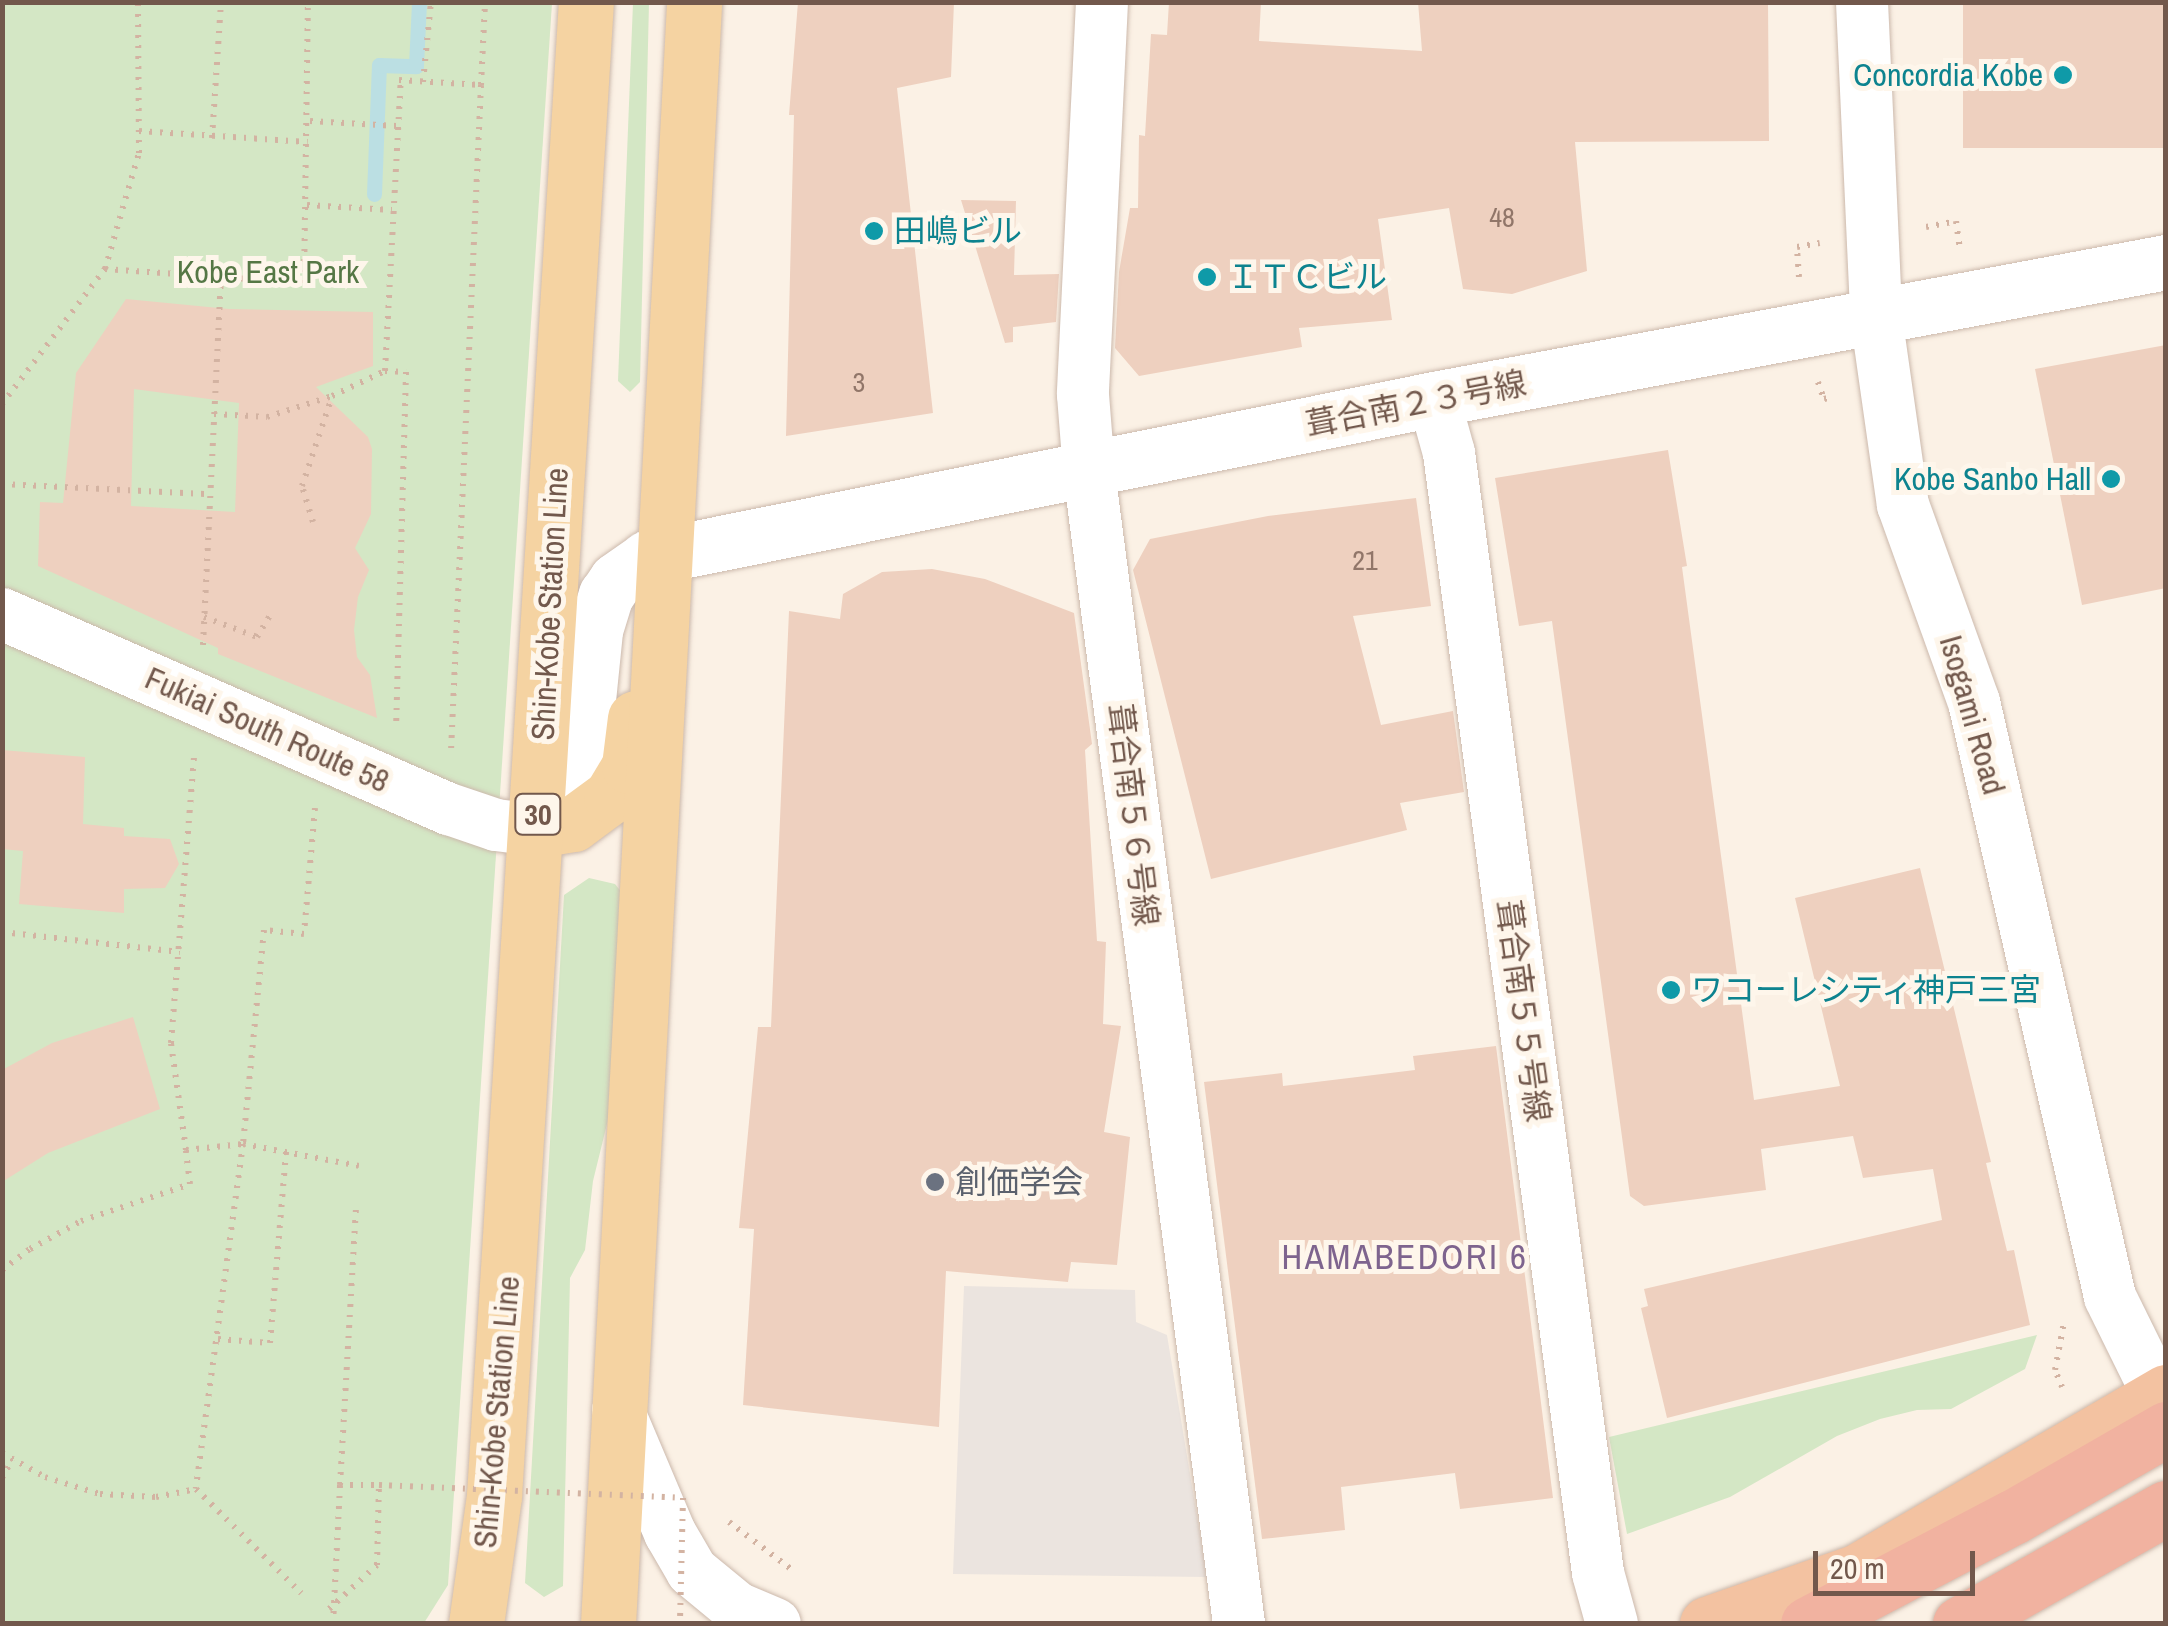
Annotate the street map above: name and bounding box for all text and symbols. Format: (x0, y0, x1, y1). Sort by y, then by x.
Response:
place label: Concordia Kobe (1853, 56, 2043, 94)
marker: Concordia Kobe (2052, 64, 2074, 86)
house number: 48 (1489, 200, 1515, 234)
place label: 田嶋ビル (894, 212, 1022, 250)
marker: 田嶋ビル (863, 220, 885, 242)
park label: Kobe East Park (177, 253, 359, 291)
place label: ＩＴＣビル (1227, 258, 1387, 296)
marker: ＩＴＣビル (1196, 266, 1218, 288)
street label: 葺合南２３号線 (1302, 364, 1530, 444)
house number: 3 (853, 365, 865, 399)
place label: Kobe Sanbo Hall (1894, 460, 2091, 498)
street label: Shin-Kobe Station Line (524, 467, 576, 741)
marker: Kobe Sanbo Hall (2100, 468, 2122, 490)
house number: 21 (1352, 543, 1378, 577)
street label: Isogami Road (1931, 631, 2013, 799)
street label: Fukiai South Route 58 (139, 659, 395, 801)
street label: 葺合南５６号線 (1100, 701, 1166, 929)
road number: 30 (513, 789, 563, 839)
street label: 葺合南５５号線 (1488, 897, 1558, 1125)
place label: ワコーレシティ神戸三宮 (1691, 971, 2043, 1009)
marker: ワコーレシティ神戸三宮 (1660, 979, 1682, 1001)
place label: 創価学会 (955, 1163, 1083, 1201)
marker: 創価学会 (924, 1171, 946, 1193)
district label: HAMABEDORI 6 (1282, 1236, 1528, 1278)
street label: Shin-Kobe Station Line (466, 1274, 528, 1550)
scale bar (1818, 1531, 1980, 1593)
text: 20 m (1830, 1548, 1885, 1588)

